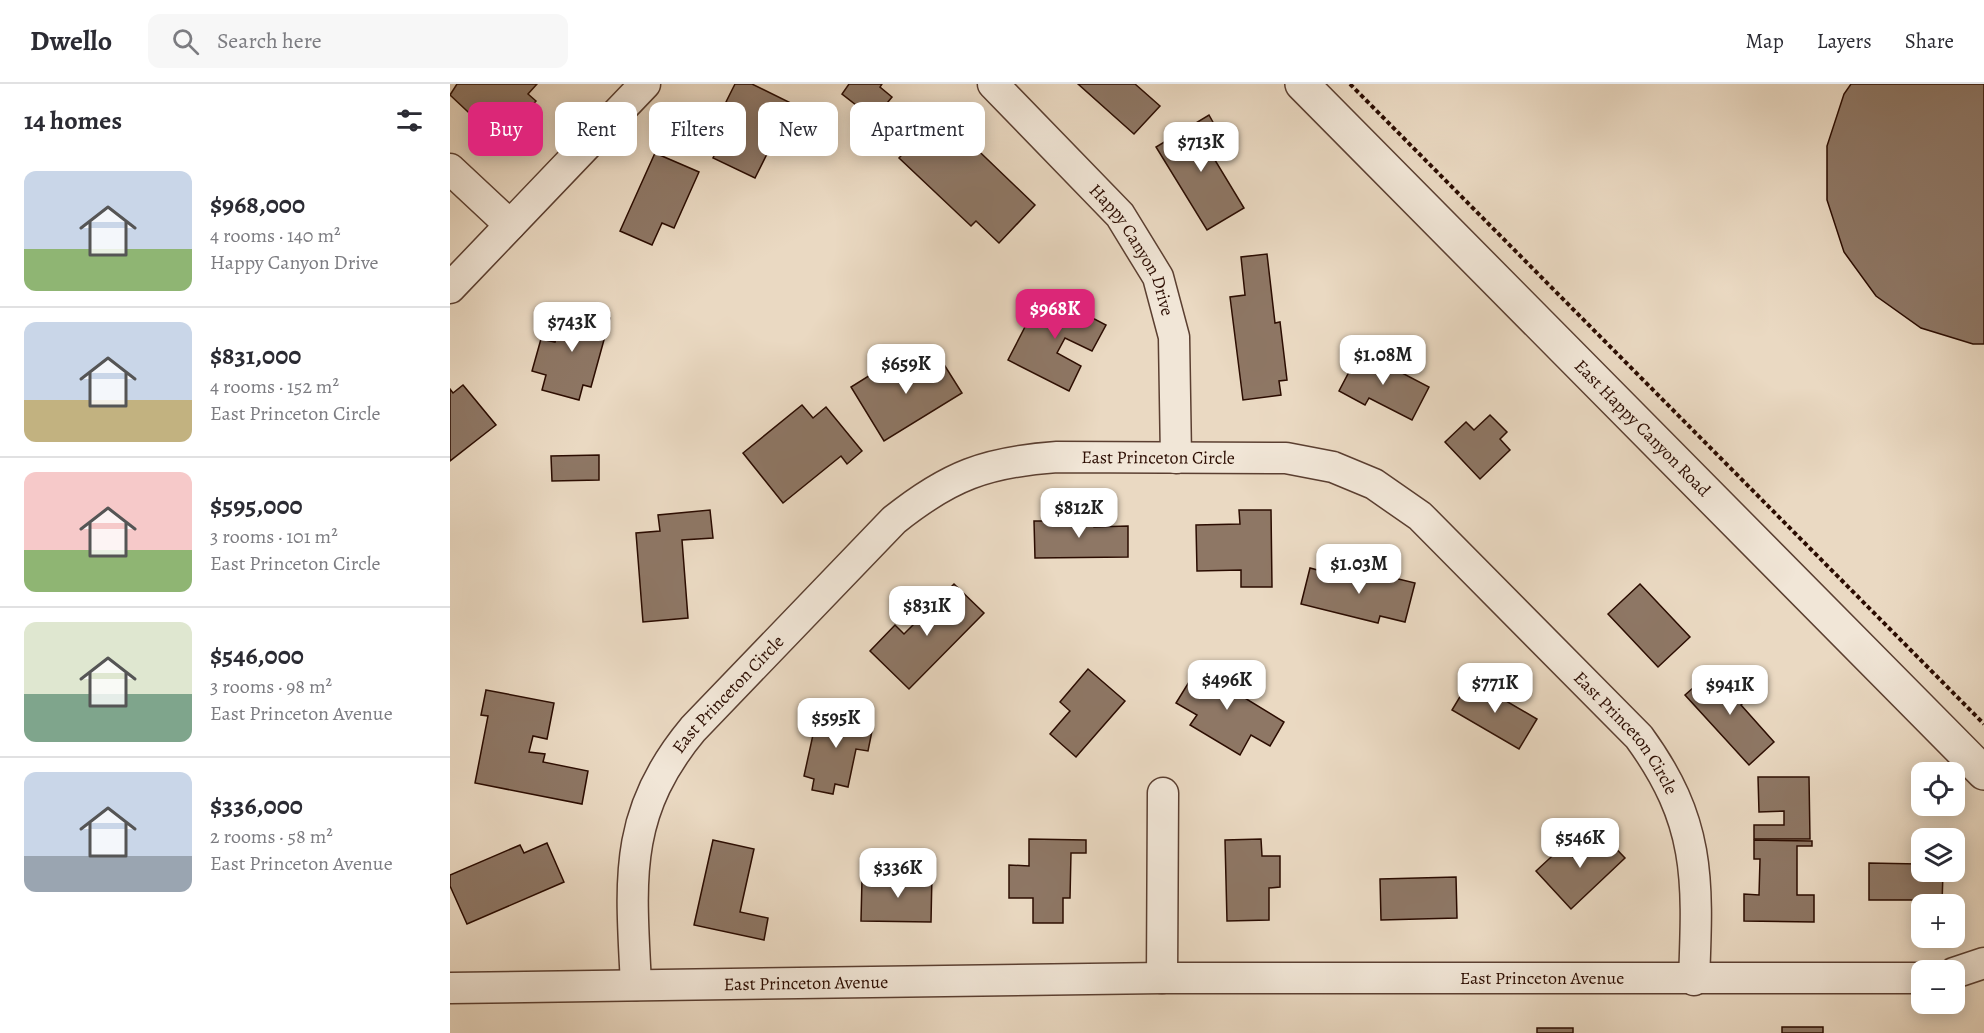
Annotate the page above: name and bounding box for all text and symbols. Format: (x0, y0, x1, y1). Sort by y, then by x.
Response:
search box (148, 14, 568, 68)
text: Dwello (30, 22, 112, 60)
icon: search (169, 25, 202, 58)
text: Search here (217, 26, 322, 56)
text: Map (1745, 27, 1784, 55)
text: Layers (1817, 27, 1872, 55)
text: Share (1905, 27, 1954, 55)
chip: Buy (468, 102, 543, 156)
chip: Rent (555, 102, 637, 156)
chip: Filters (649, 102, 746, 156)
chip: New (758, 102, 838, 156)
chip: Apartment (850, 102, 985, 156)
text: 14 homes (24, 103, 122, 138)
icon: filters (393, 104, 426, 137)
pin: $713K (1159, 122, 1243, 173)
text: $713K (1178, 128, 1224, 155)
street label: Happy Canyon Drive (1084, 178, 1180, 318)
text: $968,000 (210, 187, 305, 222)
icon: home (72, 195, 144, 267)
text: 4 rooms · 140 m² (210, 222, 341, 249)
text: Happy Canyon Drive (210, 249, 378, 276)
pin: $968K (1013, 289, 1097, 340)
text: $968K (1030, 295, 1080, 322)
pin: $743K (530, 302, 614, 353)
text: $743K (548, 308, 597, 335)
pin: $1.08M (1334, 335, 1432, 386)
text: $831,000 (210, 338, 301, 373)
text: $1.08M (1354, 341, 1412, 368)
pin: $659K (864, 344, 948, 395)
icon: home (72, 346, 144, 418)
text: $659K (881, 350, 931, 377)
street label: East Happy Canyon Road (1569, 354, 1716, 502)
text: 4 rooms · 152 m² (210, 373, 339, 400)
text: East Princeton Circle (210, 400, 381, 427)
street label: East Princeton Circle (1081, 445, 1235, 470)
text: $595,000 (210, 488, 303, 523)
pin: $812K (1037, 488, 1121, 539)
text: $812K (1055, 494, 1103, 521)
icon: home (72, 496, 144, 568)
text: 3 rooms · 101 m² (210, 523, 338, 550)
pin: $1.03M (1310, 544, 1408, 595)
text: East Princeton Circle (210, 550, 381, 577)
text: $1.03M (1330, 550, 1388, 577)
pin: $831K (885, 586, 969, 637)
text: $831K (903, 592, 951, 619)
street label: East Princeton Circle (666, 630, 789, 758)
text: $546,000 (210, 638, 304, 673)
icon: home (72, 646, 144, 718)
pin: $496K (1185, 660, 1269, 711)
pin: $771K (1453, 663, 1537, 714)
pin: $941K (1688, 665, 1772, 716)
text: $496K (1202, 666, 1252, 693)
street label: East Princeton Circle (1568, 666, 1684, 798)
text: $771K (1472, 669, 1518, 696)
text: $941K (1706, 671, 1754, 698)
text: 3 rooms · 98 m² (210, 673, 332, 700)
pin: $595K (794, 698, 878, 749)
text: East Princeton Avenue (210, 700, 393, 727)
text: $595K (812, 704, 860, 731)
map controls (1911, 762, 1965, 1014)
button: locate (1911, 762, 1965, 816)
text: $336,000 (210, 788, 303, 823)
icon: home (72, 796, 144, 868)
pin: $546K (1538, 818, 1622, 869)
text: 2 rooms · 58 m² (210, 823, 333, 850)
text: $546K (1555, 824, 1605, 851)
button: layers (1911, 828, 1965, 882)
pin: $336K (856, 848, 940, 899)
text: East Princeton Avenue (210, 850, 393, 877)
text: $336K (874, 854, 923, 881)
button: + (1911, 894, 1965, 948)
button: − (1911, 960, 1965, 1014)
street label: East Princeton Avenue (1460, 966, 1624, 990)
street label: East Princeton Avenue (724, 970, 888, 996)

